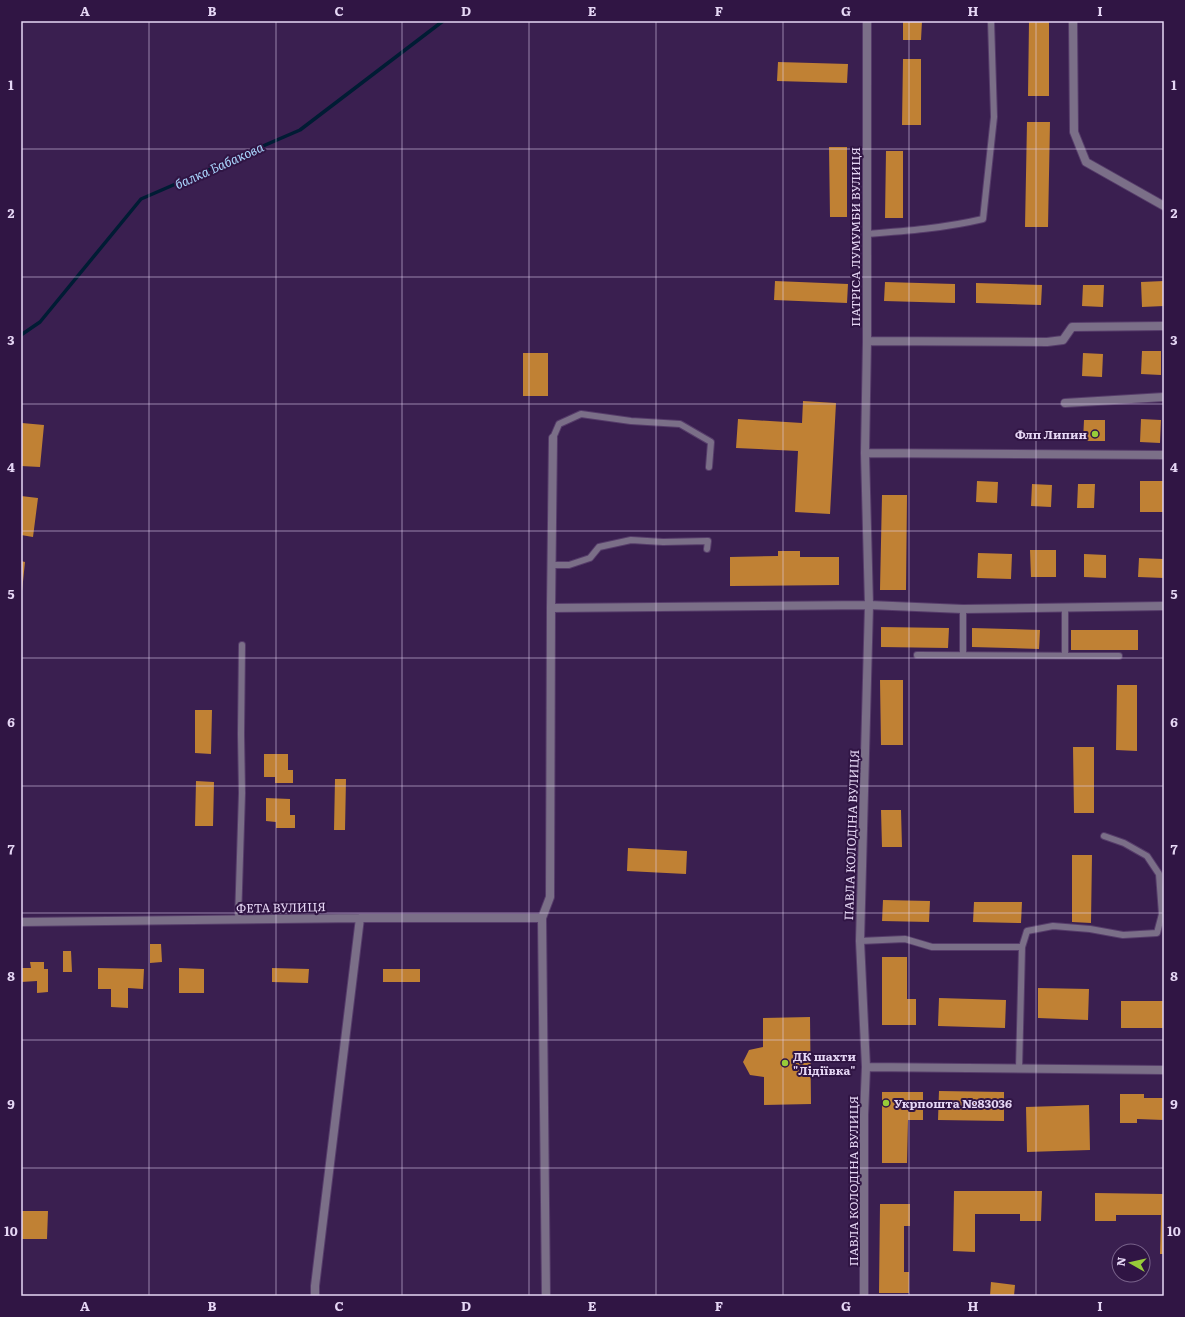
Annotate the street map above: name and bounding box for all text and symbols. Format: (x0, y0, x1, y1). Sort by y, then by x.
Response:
text: A (80, 1, 90, 20)
text: B (208, 1, 217, 20)
text: C (334, 1, 344, 20)
text: D (461, 1, 471, 20)
text: E (588, 1, 597, 20)
text: F (715, 1, 723, 20)
text: G (841, 1, 851, 20)
text: H (968, 1, 979, 20)
text: I (1097, 1, 1103, 20)
text: 1 (8, 75, 14, 94)
text: 1 (1171, 75, 1177, 94)
water label: балка Бабакова (171, 137, 267, 193)
street label: ПАТРІСА ЛУМУМБИ ВУЛИЦЯ (846, 147, 864, 327)
text: 2 (8, 203, 15, 222)
text: 2 (1171, 203, 1178, 222)
text: 3 (7, 330, 15, 349)
text: 3 (1170, 330, 1178, 349)
place label: Флп Липин (1015, 425, 1088, 443)
marker: Флп Липин (1090, 429, 1100, 439)
text: 4 (7, 457, 15, 476)
text: 4 (1170, 457, 1178, 476)
text: 5 (7, 584, 15, 603)
text: 5 (1170, 584, 1178, 603)
text: 6 (7, 712, 15, 731)
text: 6 (1170, 712, 1178, 731)
street label: ПАВЛА КОЛОДІНА ВУЛИЦЯ (839, 749, 863, 921)
text: 7 (7, 839, 15, 858)
text: 7 (1170, 839, 1178, 858)
street label: ФЕТА ВУЛИЦЯ (236, 897, 326, 917)
text: 8 (7, 966, 15, 985)
text: 8 (1170, 966, 1178, 985)
place label: ДК шахти "Лідіївка" (793, 1047, 856, 1079)
marker: ДК шахти "Лідіївка" (780, 1058, 790, 1068)
text: 9 (7, 1094, 15, 1113)
place label: Укрпошта №83036 (894, 1094, 1012, 1112)
text: 9 (1170, 1094, 1178, 1113)
street label: ПАВЛА КОЛОДІНА ВУЛИЦЯ (844, 1096, 862, 1266)
marker: Укрпошта №83036 (881, 1098, 891, 1108)
text: 10 (4, 1221, 18, 1240)
text: 10 (1167, 1221, 1181, 1240)
north arrow (1111, 1243, 1151, 1283)
text: N (1112, 1256, 1129, 1267)
text: A (80, 1296, 90, 1315)
text: B (208, 1296, 217, 1315)
text: C (334, 1296, 344, 1315)
text: D (461, 1296, 471, 1315)
text: E (588, 1296, 597, 1315)
text: F (715, 1296, 723, 1315)
text: G (841, 1296, 851, 1315)
text: H (968, 1296, 979, 1315)
text: I (1097, 1296, 1103, 1315)

